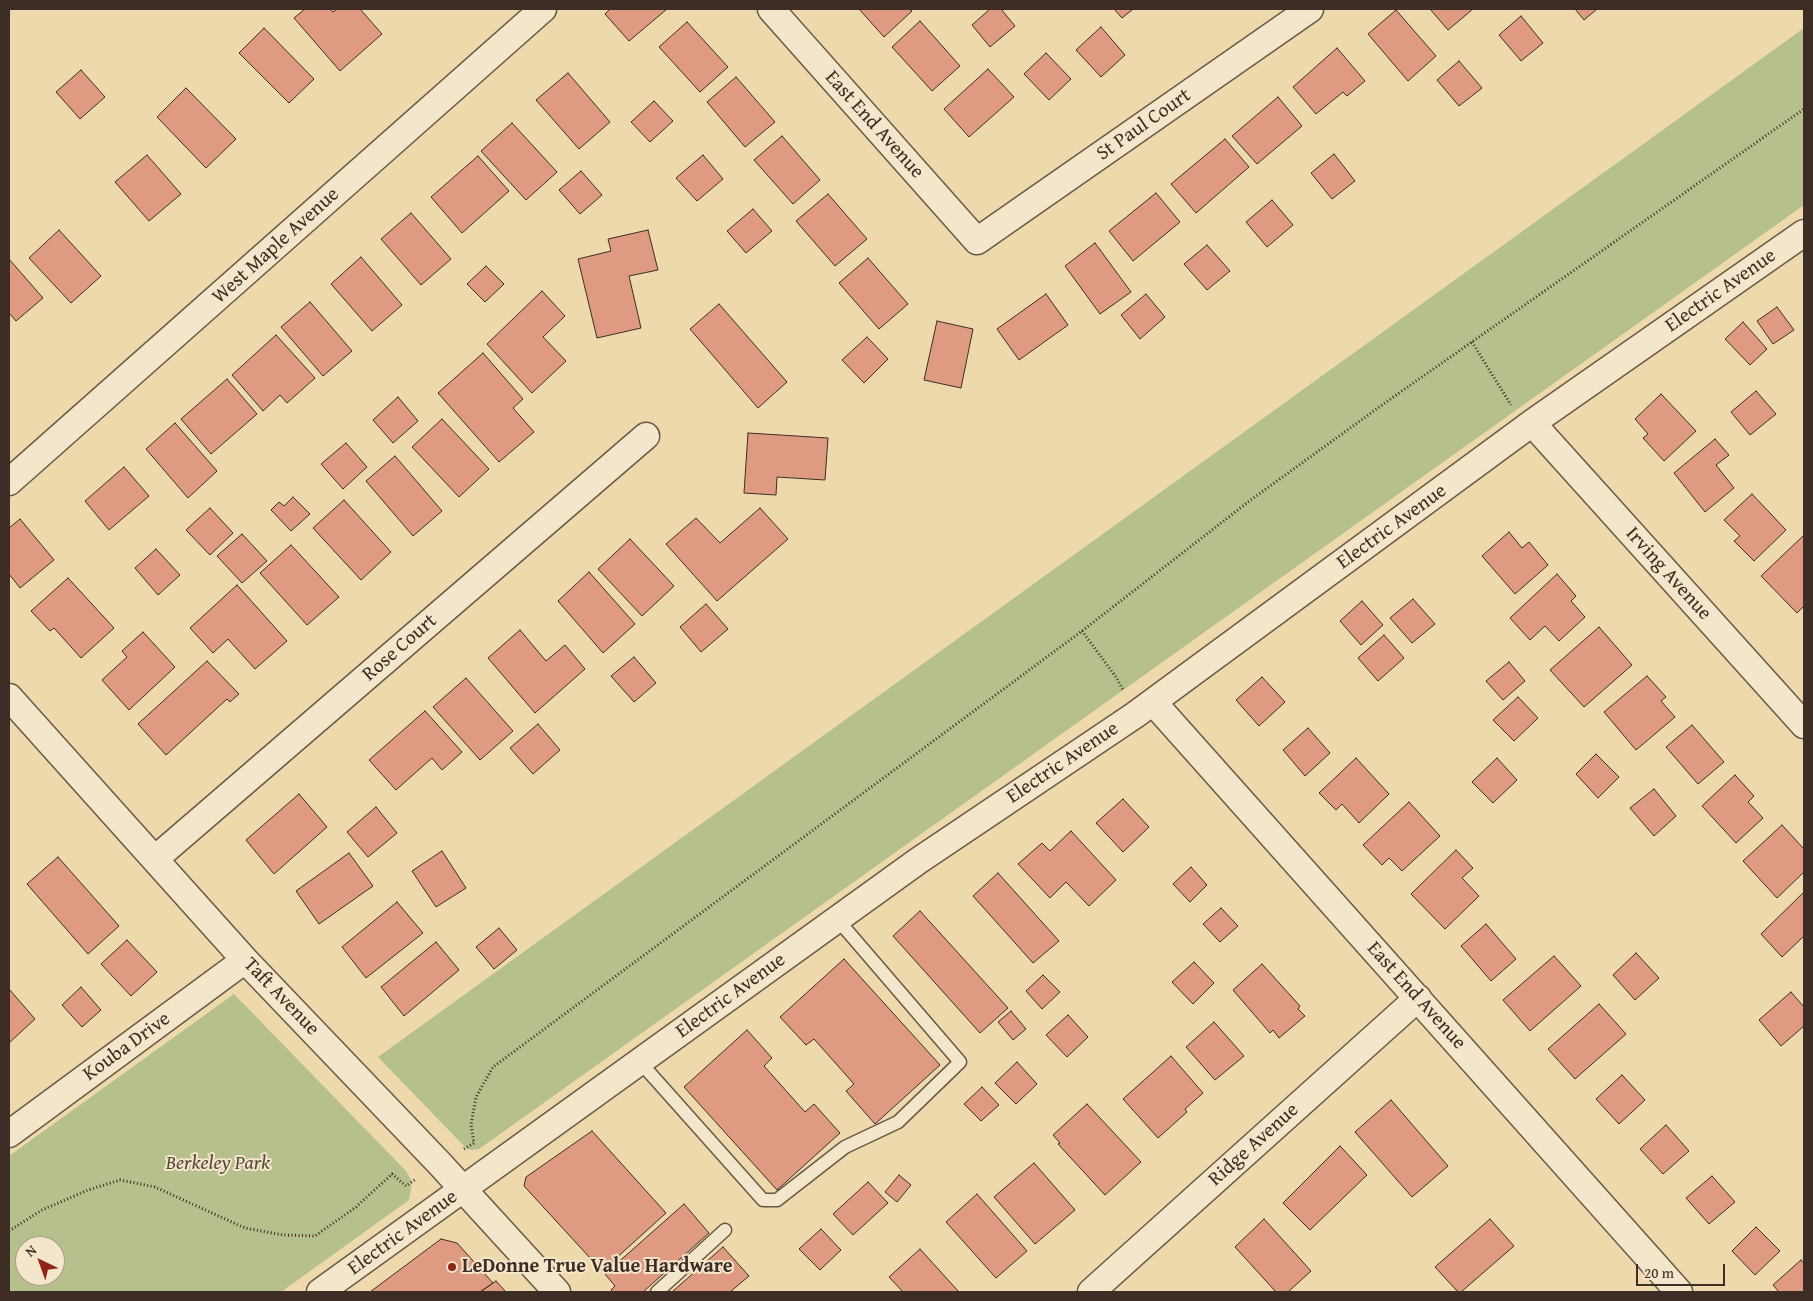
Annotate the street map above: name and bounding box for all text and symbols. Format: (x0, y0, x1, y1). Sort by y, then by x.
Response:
street label: East End Avenue (819, 66, 929, 184)
street label: St Paul Court (1092, 84, 1196, 166)
street label: West Maple Avenue (208, 183, 344, 309)
street label: Electric Avenue (1661, 244, 1781, 338)
street label: Electric Avenue (1333, 479, 1451, 575)
street label: Irving Avenue (1620, 522, 1716, 626)
street label: Rose Court (358, 609, 442, 687)
street label: Electric Avenue (1003, 717, 1123, 809)
street label: East End Avenue (1361, 937, 1471, 1055)
street label: Electric Avenue (672, 948, 790, 1044)
street label: Taft Avenue (238, 953, 324, 1041)
street label: Kouba Drive (79, 1007, 175, 1087)
street label: Ridge Avenue (1204, 1098, 1304, 1192)
park label: Berkeley Park (166, 1152, 270, 1176)
street label: Electric Avenue (344, 1185, 462, 1281)
north arrow (15, 1236, 65, 1286)
text: N (20, 1240, 41, 1261)
scale bar (1638, 1254, 1727, 1286)
place label: LeDonne True Value Hardware (462, 1255, 732, 1279)
marker: LeDonne True Value Hardware (446, 1261, 458, 1273)
text: 20 m (1644, 1262, 1674, 1283)

